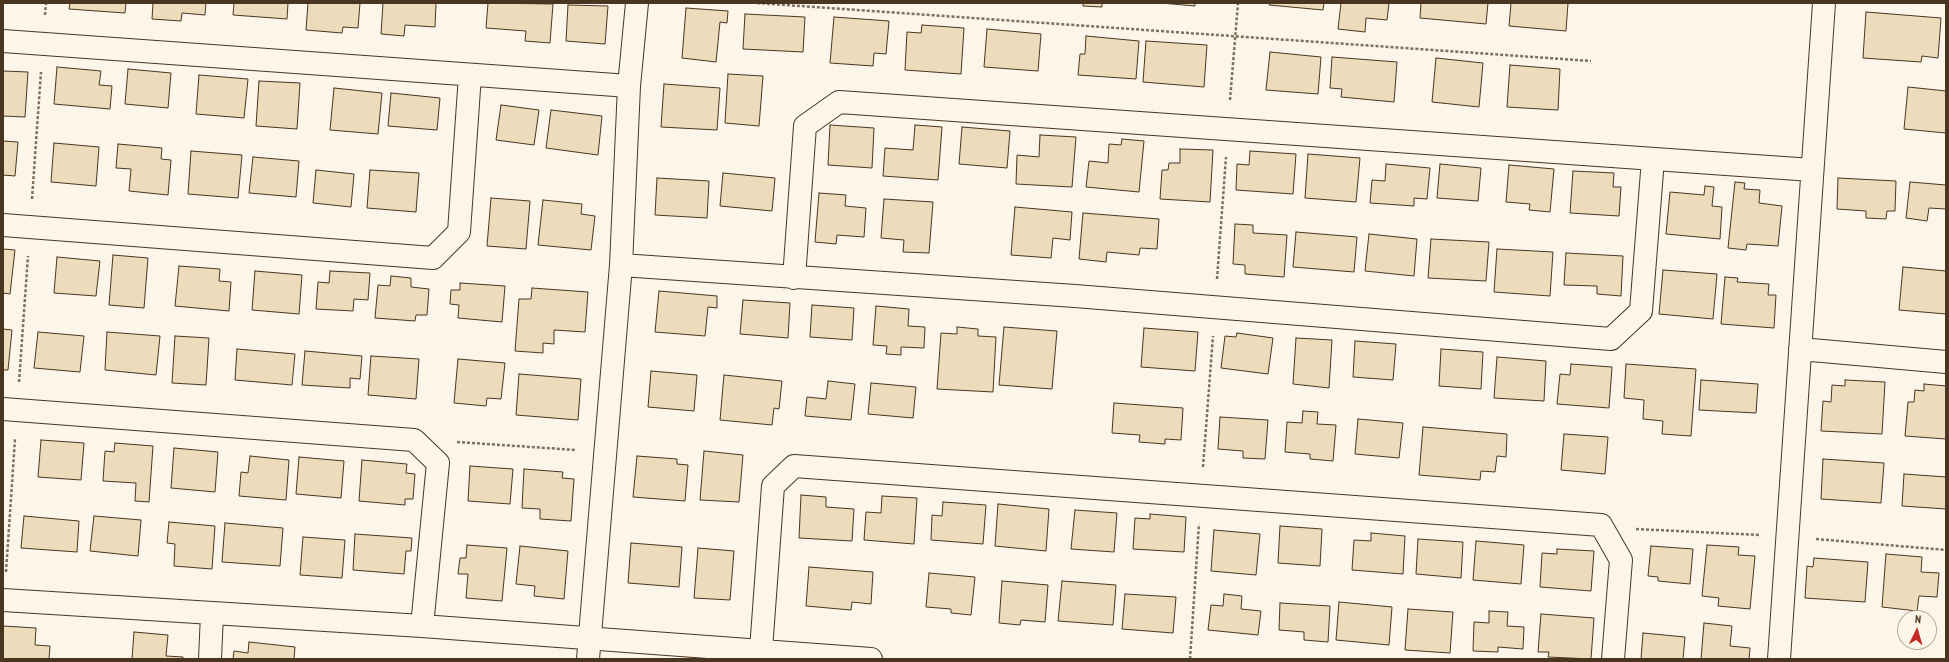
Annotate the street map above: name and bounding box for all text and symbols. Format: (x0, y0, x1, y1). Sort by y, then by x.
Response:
north arrow (1897, 610, 1937, 650)
text: N (1914, 612, 1922, 626)

